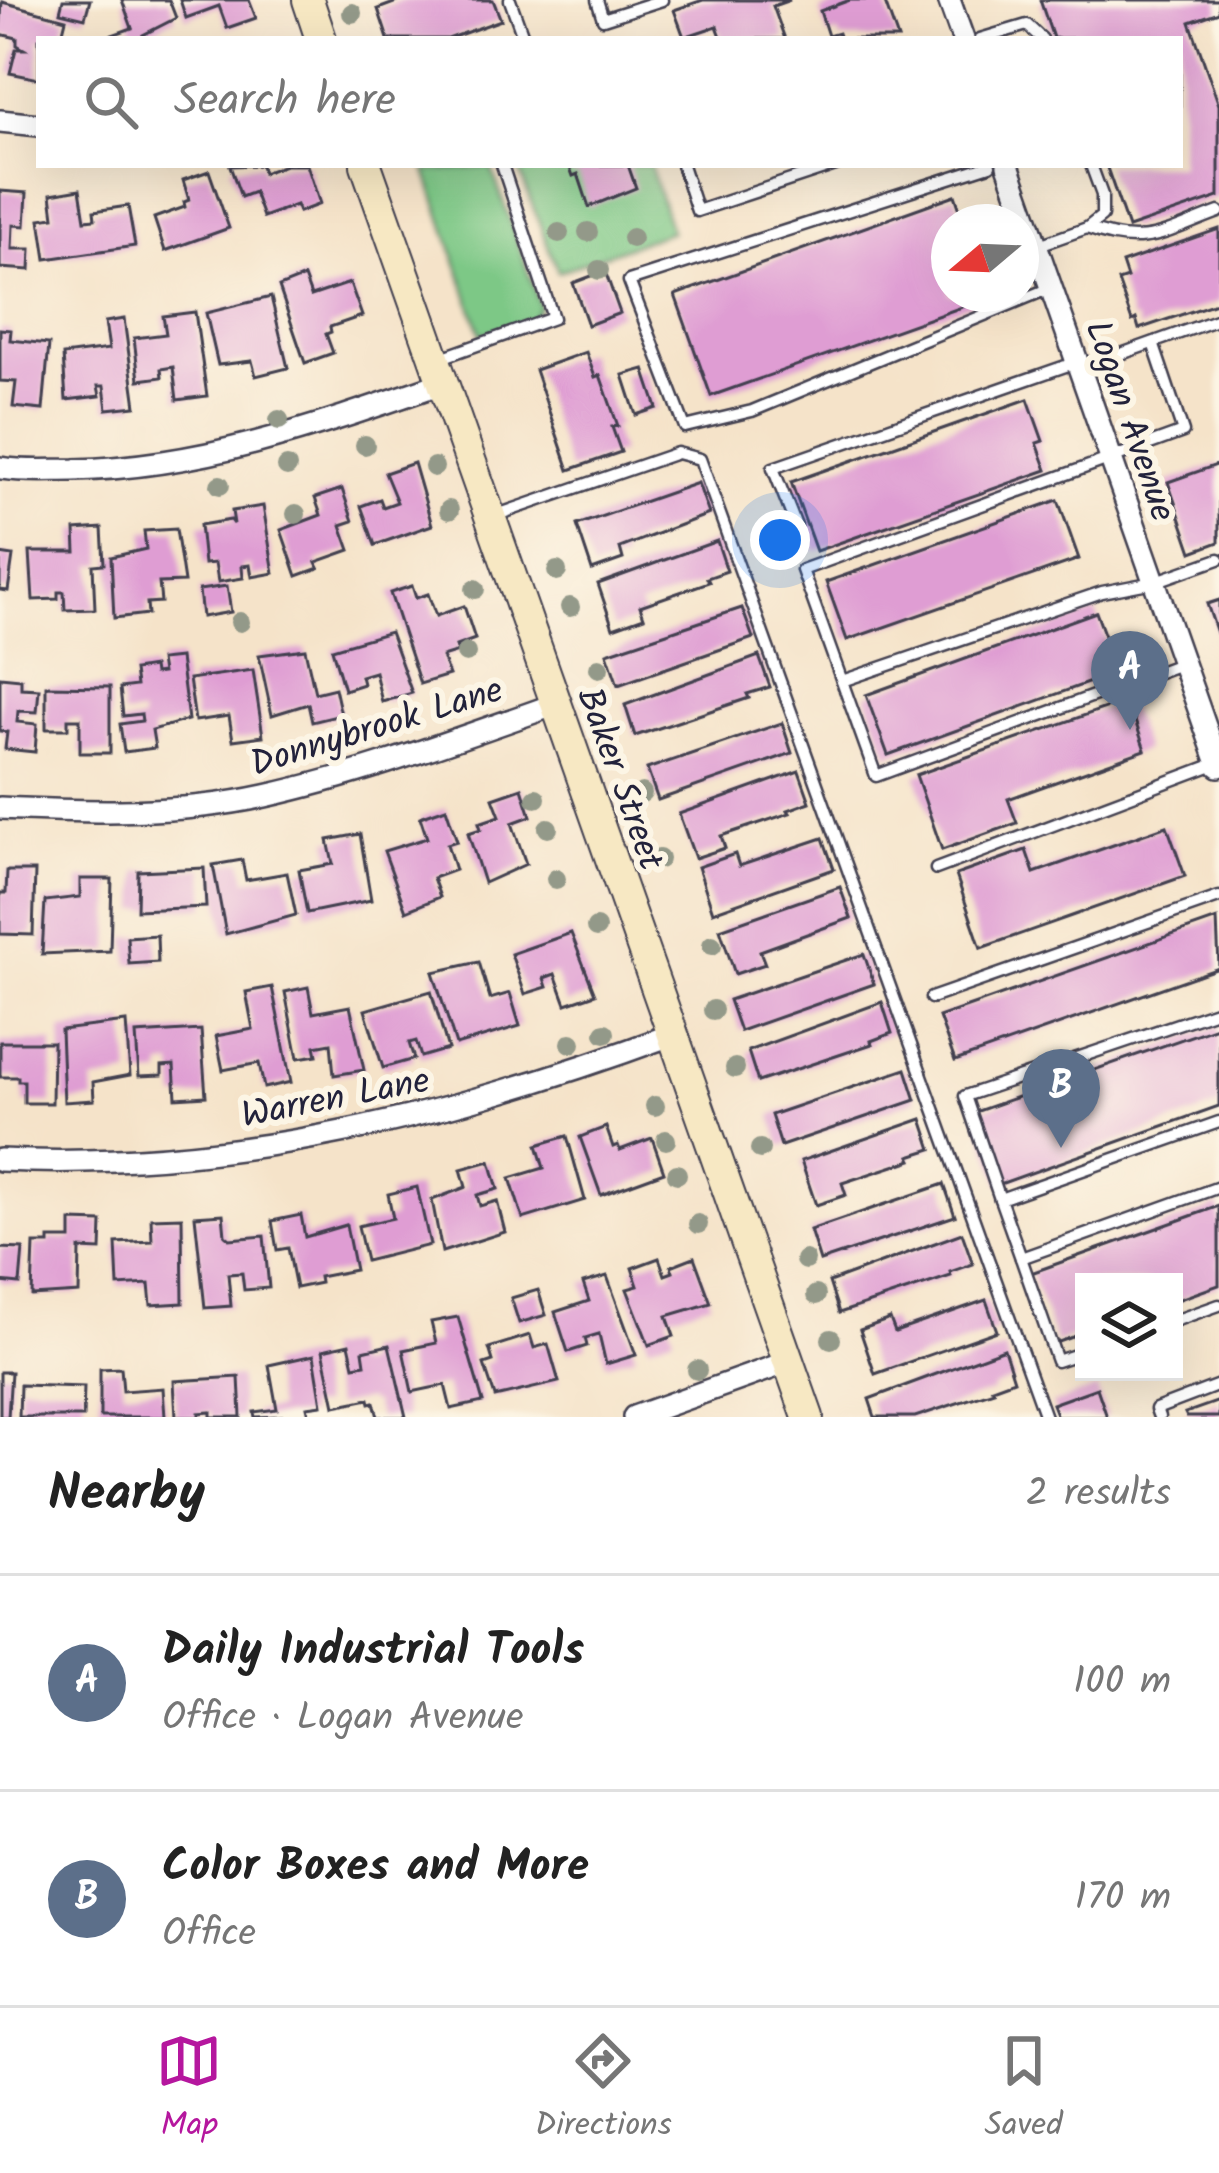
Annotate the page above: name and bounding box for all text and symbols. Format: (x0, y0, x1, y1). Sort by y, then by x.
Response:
search box (36, 36, 1183, 168)
text: Search here (174, 66, 396, 138)
icon: search (78, 69, 144, 135)
north arrow (931, 204, 1039, 312)
street label: Logan Avenue (1068, 313, 1190, 529)
your location (750, 510, 810, 570)
pin: A (1091, 631, 1169, 730)
street label: Donnybrook Lane (244, 663, 510, 794)
street label: Baker Street (559, 680, 678, 879)
pin: B (1022, 1049, 1100, 1148)
street label: Warren Lane (237, 1053, 435, 1146)
map controls (1075, 1273, 1183, 1381)
button: layers (1075, 1273, 1183, 1381)
text: Nearby (48, 1455, 205, 1536)
text: 2 results (1026, 1464, 1171, 1526)
text: Daily Industrial Tools (162, 1616, 584, 1688)
text: A (75, 1652, 99, 1714)
text: 100 m (1073, 1652, 1171, 1714)
text: Office · Logan Avenue (162, 1688, 524, 1750)
text: Color Boxes and More (162, 1832, 589, 1904)
text: B (75, 1868, 99, 1930)
text: 170 m (1075, 1868, 1171, 1930)
text: Office (162, 1904, 256, 1966)
tab: Map (156, 2028, 222, 2153)
tab: Directions (535, 2028, 672, 2153)
tab: Saved (984, 2028, 1063, 2153)

